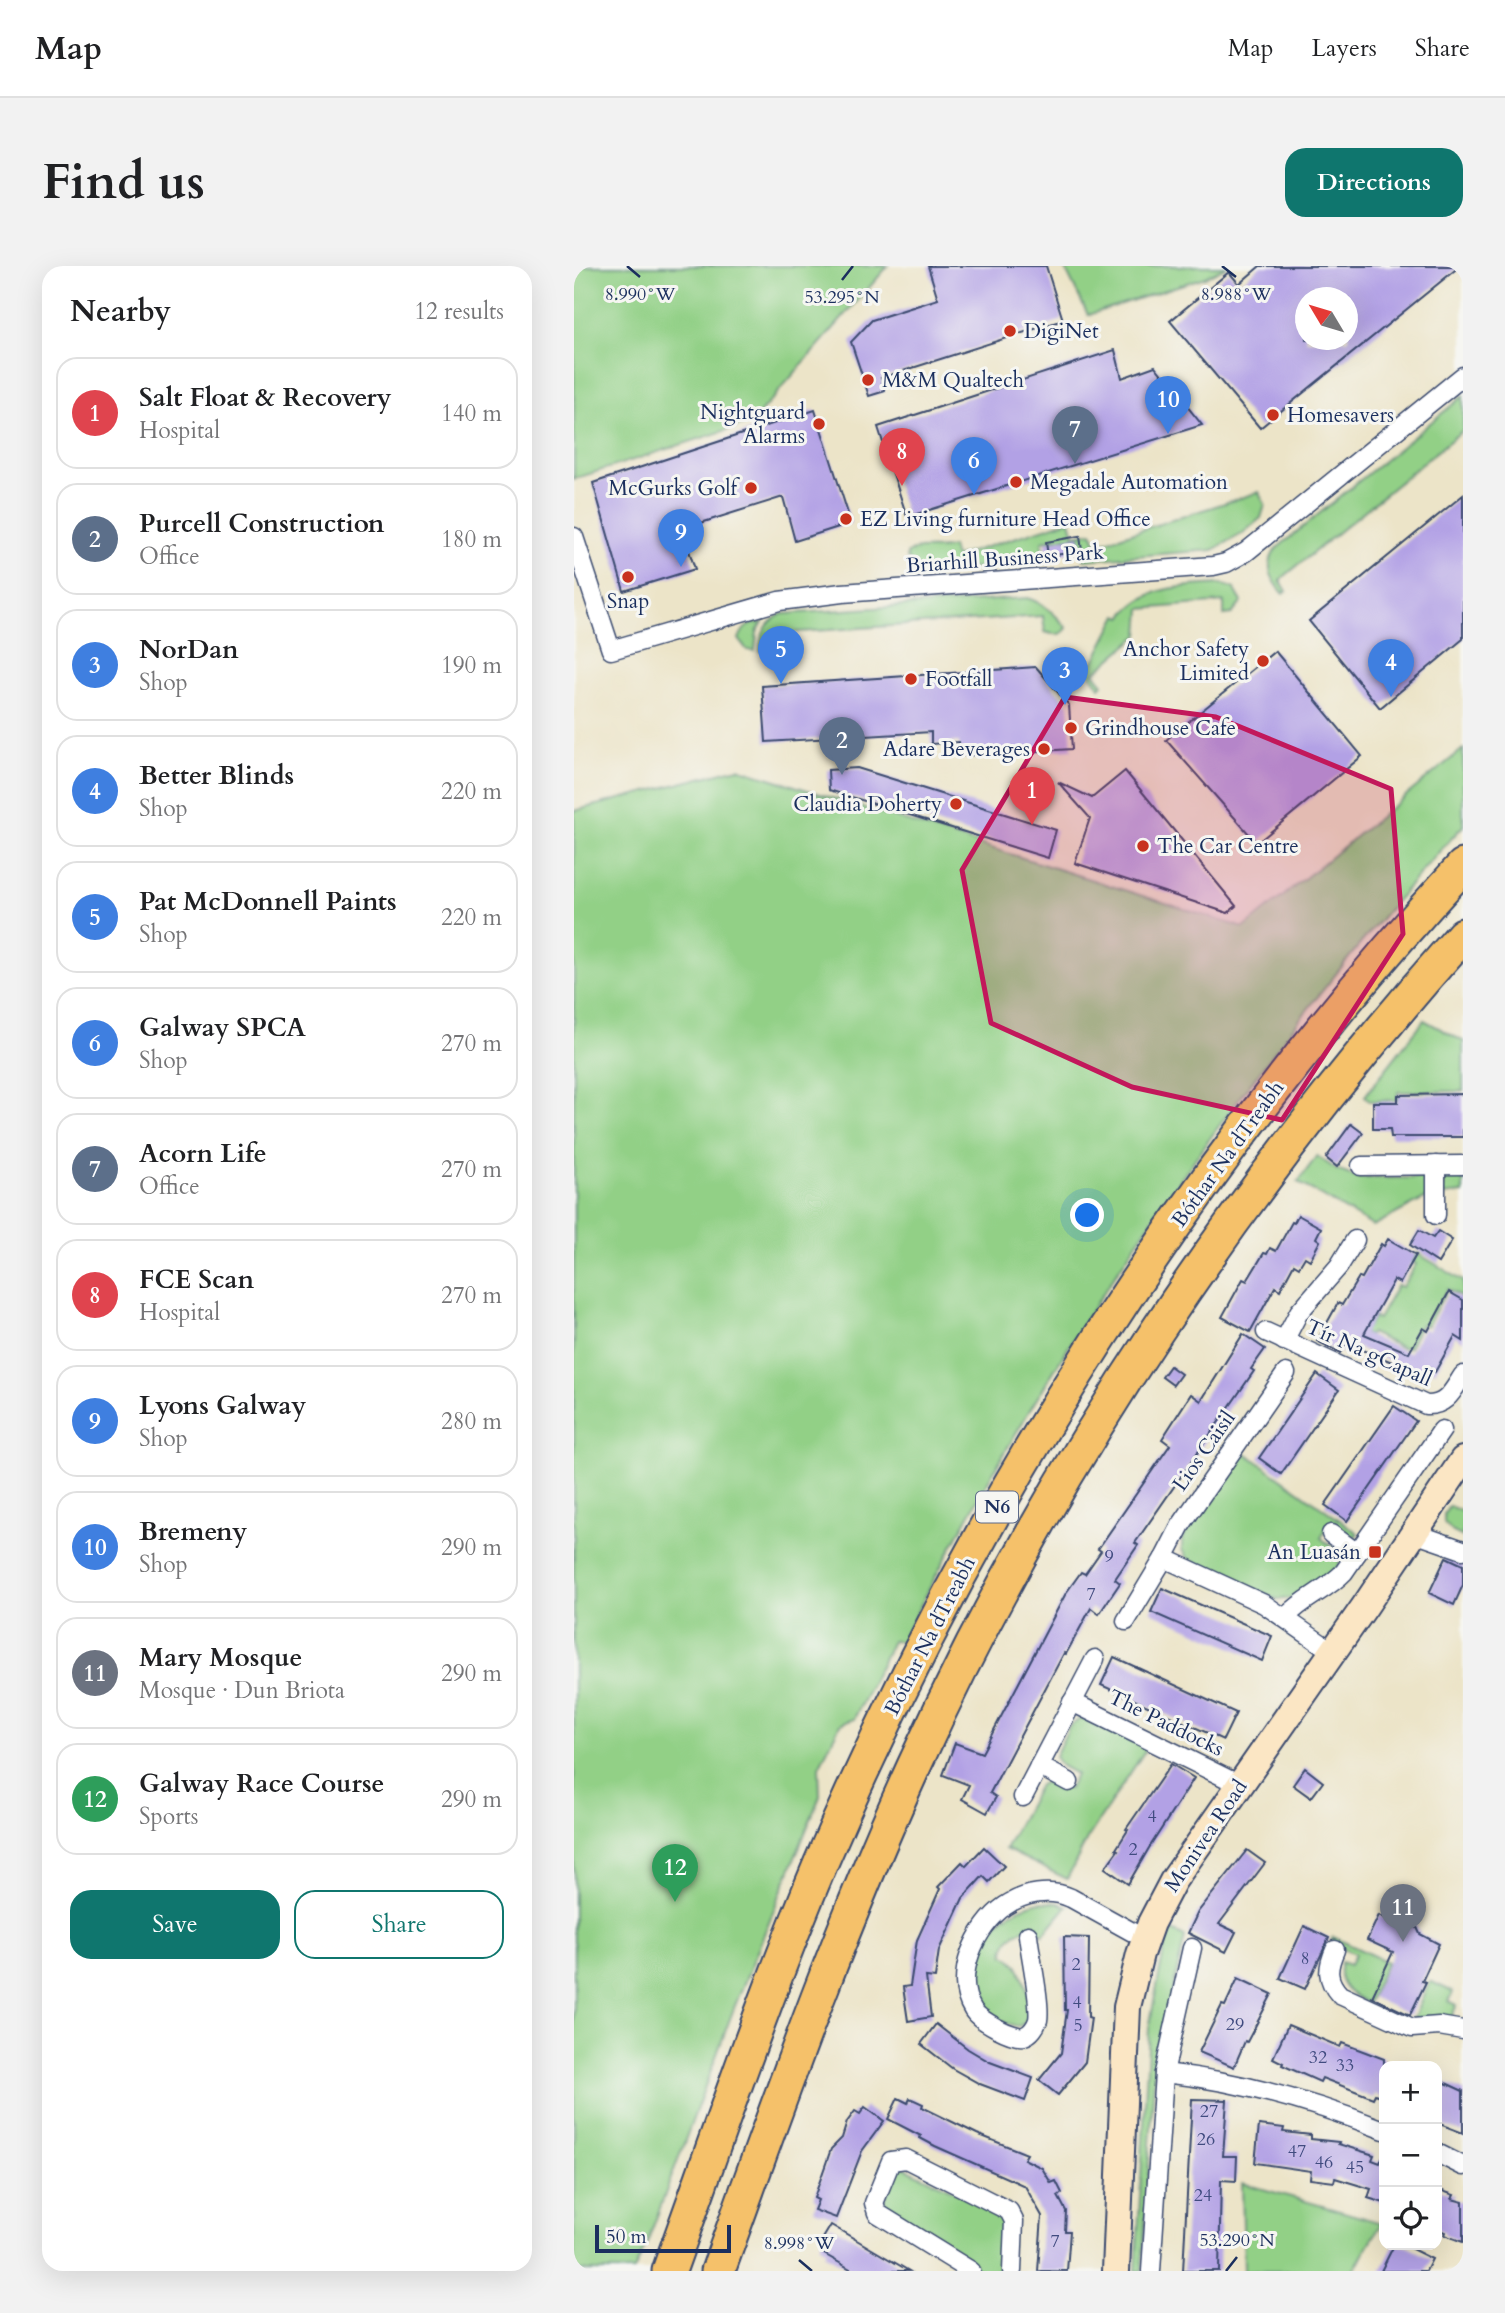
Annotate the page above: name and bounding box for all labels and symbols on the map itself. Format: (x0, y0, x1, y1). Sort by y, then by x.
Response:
text: 8.990°W (605, 282, 675, 307)
text: 8.988°W (1201, 282, 1271, 307)
text: 53.295°N (804, 285, 880, 310)
north arrow (1295, 287, 1358, 350)
place label: DigiNet (1024, 317, 1099, 346)
marker: DigiNet (1002, 323, 1018, 339)
place label: M&M Qualtech (882, 366, 1025, 395)
marker: M&M Qualtech (860, 372, 876, 388)
pin: 10 (1145, 376, 1191, 434)
place label: Nightguard Alarms (700, 398, 805, 451)
place label: Homesavers (1287, 401, 1394, 430)
pin: 7 (1052, 406, 1098, 464)
marker: Homesavers (1265, 407, 1281, 423)
marker: Nightguard Alarms (811, 416, 827, 432)
pin: 8 (879, 428, 925, 486)
pin: 6 (951, 437, 997, 495)
place label: Megadale Automation (1030, 468, 1228, 497)
place label: McGurks Golf (608, 474, 741, 503)
marker: Megadale Automation (1008, 474, 1024, 490)
marker: McGurks Golf (743, 480, 759, 496)
place label: EZ Living furniture Head Office (860, 505, 1151, 534)
pin: 9 (658, 509, 704, 567)
marker: EZ Living furniture Head Office (838, 511, 854, 527)
street label: Briarhill Business Park (905, 538, 1106, 580)
marker: Snap (620, 569, 636, 585)
place label: Snap (607, 587, 649, 616)
pin: 5 (758, 626, 804, 684)
place label: Anchor Safety Limited (1123, 635, 1249, 688)
pin: 4 (1368, 639, 1414, 697)
pin: 3 (1042, 647, 1088, 705)
marker: Anchor Safety Limited (1255, 653, 1271, 669)
place label: Footfall (925, 665, 992, 694)
marker: Footfall (903, 671, 919, 687)
place label: Grindhouse Cafe (1085, 714, 1236, 743)
pin: 2 (819, 717, 865, 775)
marker: Grindhouse Cafe (1063, 720, 1079, 736)
place label: Adare Beverages (883, 735, 1030, 764)
marker: Adare Beverages (1036, 741, 1052, 757)
pin: 1 (1009, 767, 1055, 825)
place label: Claudia Doherty (793, 790, 942, 819)
marker: Claudia Doherty (948, 796, 964, 812)
place label: The Car Centre (1157, 832, 1299, 861)
marker: The Car Centre (1135, 838, 1151, 854)
street label: Bóthar Na dTreabh (1165, 1075, 1291, 1233)
your location (1070, 1198, 1104, 1232)
street label: Tír Na gCapall (1301, 1312, 1437, 1394)
street label: Lios Caisil (1166, 1405, 1242, 1497)
road number: N6 (976, 1492, 1018, 1522)
place label: An Luasán (1267, 1538, 1361, 1567)
house number: 9 (1104, 1544, 1114, 1569)
marker: An Luasán (1367, 1544, 1383, 1560)
street label: Bóthar Na dTreabh (877, 1551, 983, 1720)
house number: 7 (1086, 1582, 1096, 1607)
street label: The Paddocks (1103, 1683, 1229, 1763)
street label: Monivea Road (1158, 1774, 1254, 1898)
house number: 4 (1147, 1804, 1157, 1829)
house number: 2 (1128, 1837, 1138, 1862)
pin: 12 (652, 1844, 698, 1902)
pin: 11 (1380, 1884, 1426, 1942)
house number: 8 (1300, 1946, 1310, 1971)
house number: 2 (1071, 1952, 1081, 1977)
house number: 4 (1072, 1990, 1082, 2015)
house number: 29 (1226, 2012, 1244, 2037)
house number: 5 (1073, 2013, 1083, 2038)
house number: 32 (1309, 2045, 1327, 2070)
house number: 33 (1336, 2053, 1354, 2078)
house number: 27 (1200, 2099, 1218, 2124)
house number: 26 (1197, 2127, 1215, 2152)
house number: 47 (1288, 2139, 1306, 2164)
house number: 46 (1315, 2150, 1333, 2175)
house number: 45 (1346, 2155, 1364, 2180)
house number: 24 (1194, 2183, 1212, 2208)
scale bar (595, 2222, 732, 2254)
text: 53.290°N (1199, 2228, 1275, 2253)
house number: 7 (1050, 2229, 1060, 2254)
text: 8.998°W (764, 2231, 834, 2256)

